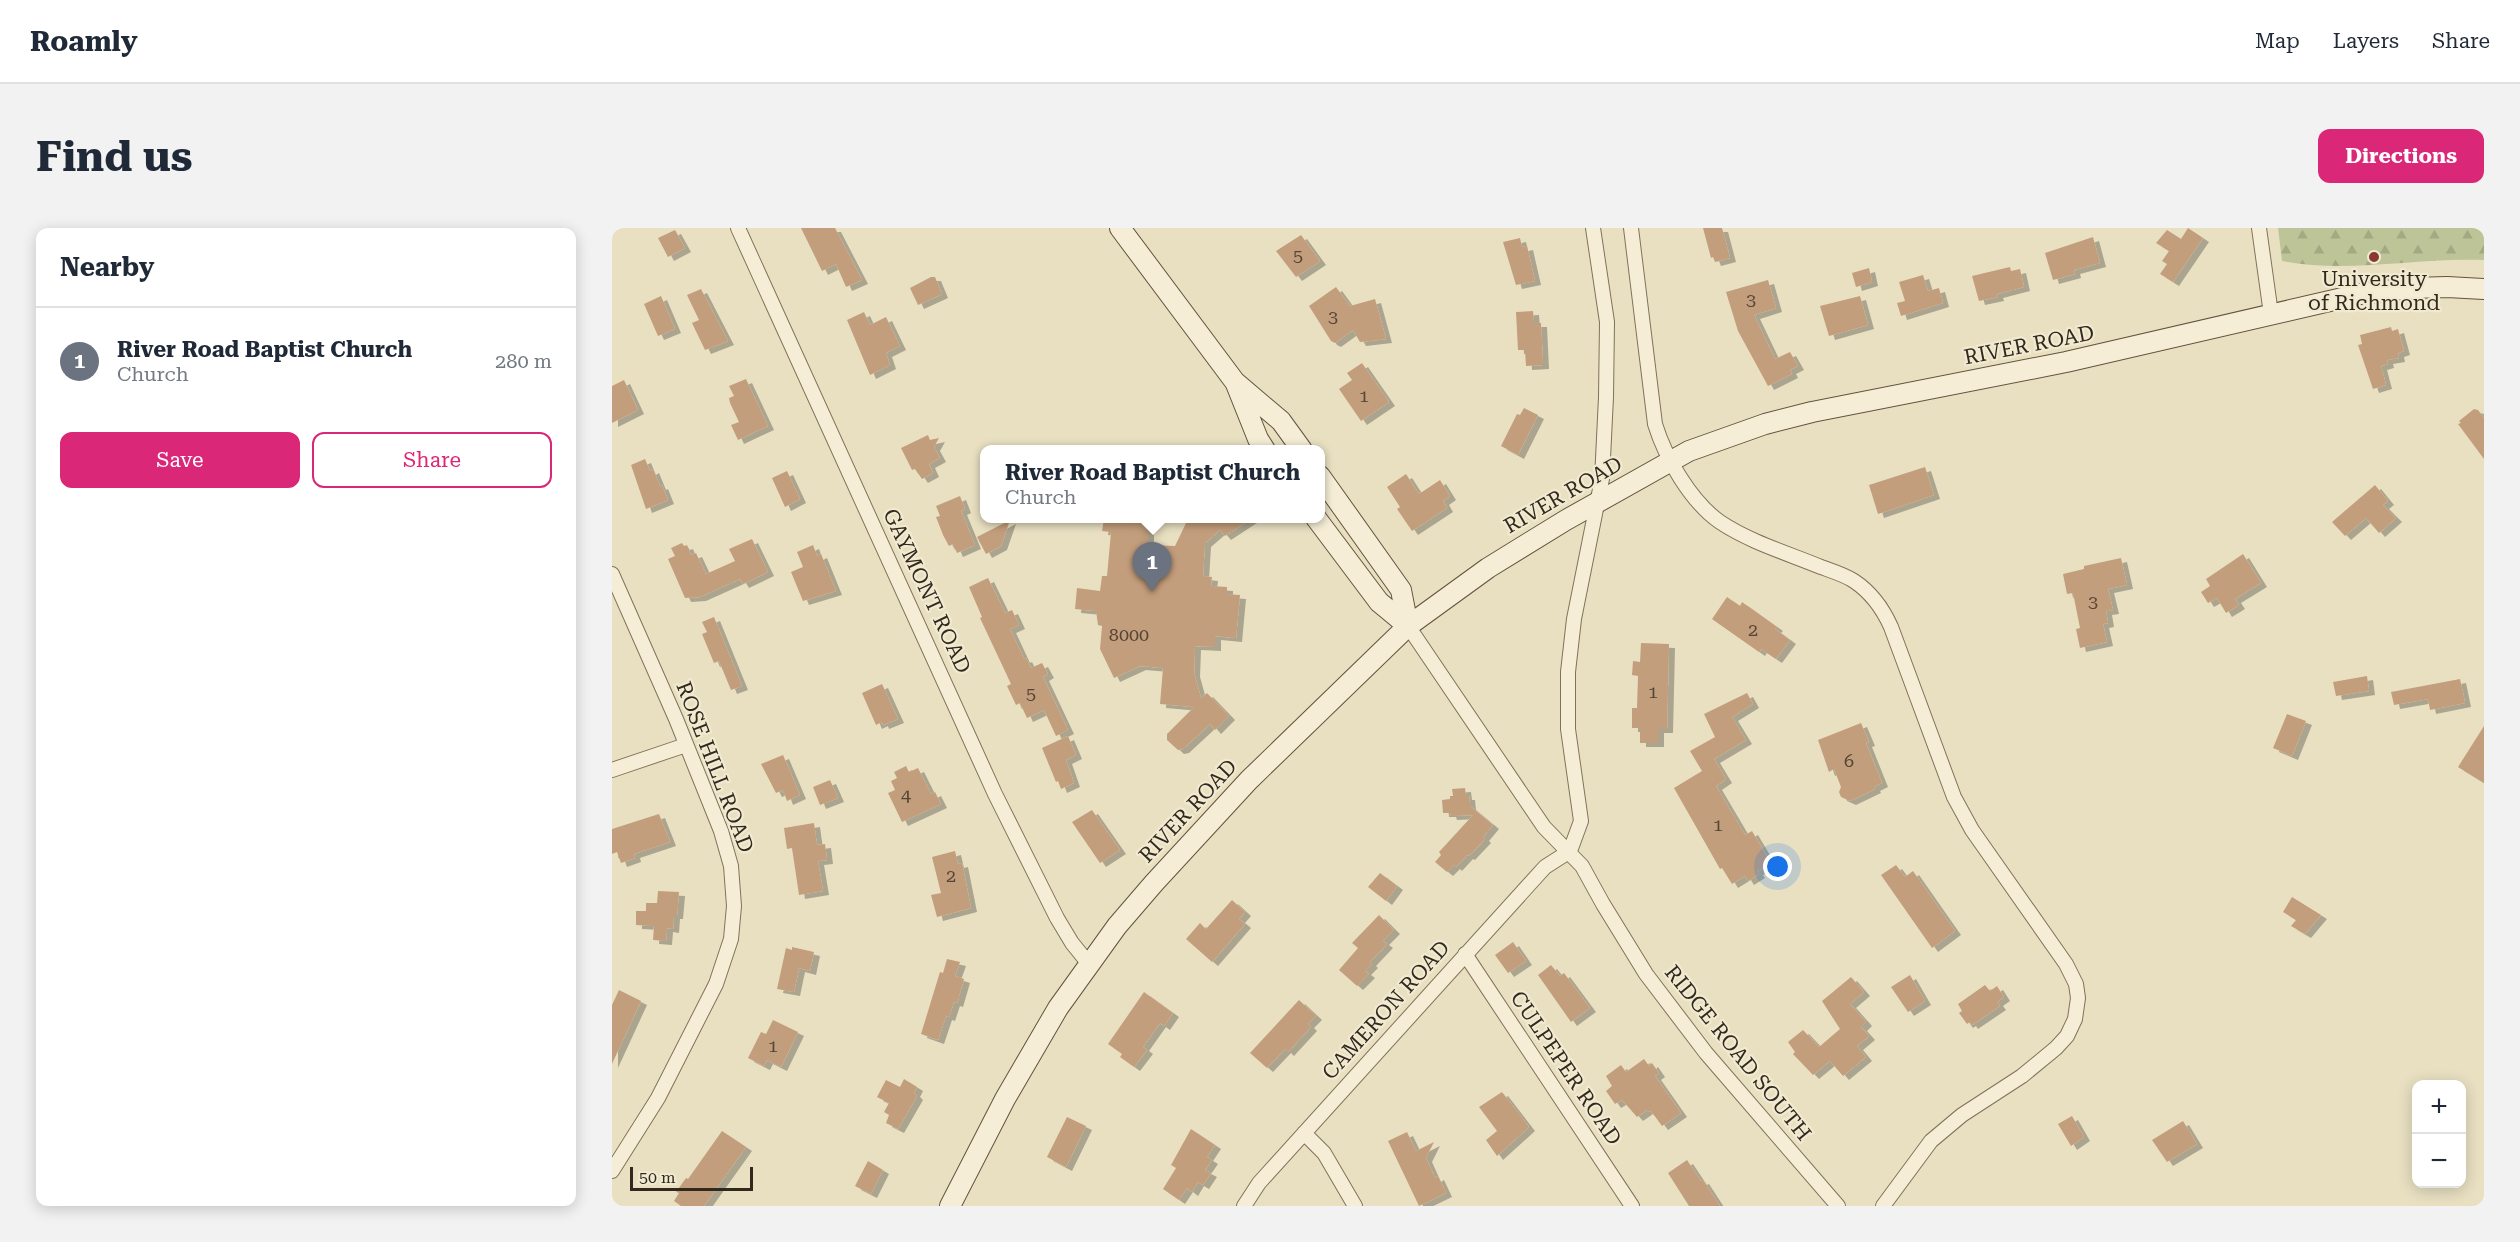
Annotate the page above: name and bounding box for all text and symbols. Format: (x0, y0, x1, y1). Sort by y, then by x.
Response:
text: Roamly (30, 25, 138, 58)
text: Map (2255, 29, 2300, 53)
text: Layers (2333, 29, 2399, 53)
text: Share (2432, 29, 2490, 53)
button: Directions (2318, 129, 2484, 183)
text: Find us (36, 132, 193, 181)
house number: 5 (1293, 245, 1303, 266)
marker: University of Richmond (2367, 250, 2381, 264)
text: Nearby (60, 252, 154, 282)
place label: University of Richmond (2308, 267, 2440, 315)
house number: 3 (1746, 289, 1756, 310)
house number: 3 (1328, 306, 1338, 327)
street label: RIVER ROAD (1962, 321, 2096, 369)
text: River Road Baptist Church (117, 337, 412, 362)
text: 1 (74, 349, 85, 373)
text: 280 m (495, 349, 552, 373)
text: Church (117, 362, 189, 386)
house number: 1 (1359, 385, 1369, 406)
button: Save (60, 432, 300, 488)
button: Share (312, 432, 552, 488)
popup (980, 445, 1325, 523)
street label: RIVER ROAD (1500, 452, 1626, 538)
text: River Road Baptist Church (1005, 460, 1300, 485)
text: Church (1005, 485, 1077, 509)
street label: GAYMONT ROAD (878, 505, 976, 677)
pin: 1 (1132, 542, 1172, 592)
house number: 3 (2088, 591, 2098, 612)
house number: 2 (1748, 619, 1758, 640)
house number: 8000 (1109, 624, 1149, 645)
street label: ROSE HILL ROAD (671, 678, 759, 856)
house number: 1 (1648, 681, 1658, 702)
house number: 5 (1026, 683, 1036, 704)
house number: 6 (1844, 750, 1854, 771)
street label: RIVER ROAD (1134, 754, 1242, 868)
house number: 4 (901, 784, 911, 805)
house number: 1 (1713, 814, 1723, 835)
your location (1763, 852, 1792, 881)
house number: 2 (946, 865, 956, 886)
street label: CAMERON ROAD (1317, 936, 1455, 1084)
street label: RIDGE ROAD SOUTH (1660, 961, 1816, 1145)
street label: CULPEPER ROAD (1506, 987, 1626, 1149)
house number: 1 (768, 1035, 778, 1056)
map controls (2412, 1080, 2466, 1188)
button: + (2412, 1080, 2466, 1134)
button: − (2412, 1134, 2466, 1188)
scale bar (630, 1164, 753, 1192)
text: 50 m (639, 1168, 676, 1187)

